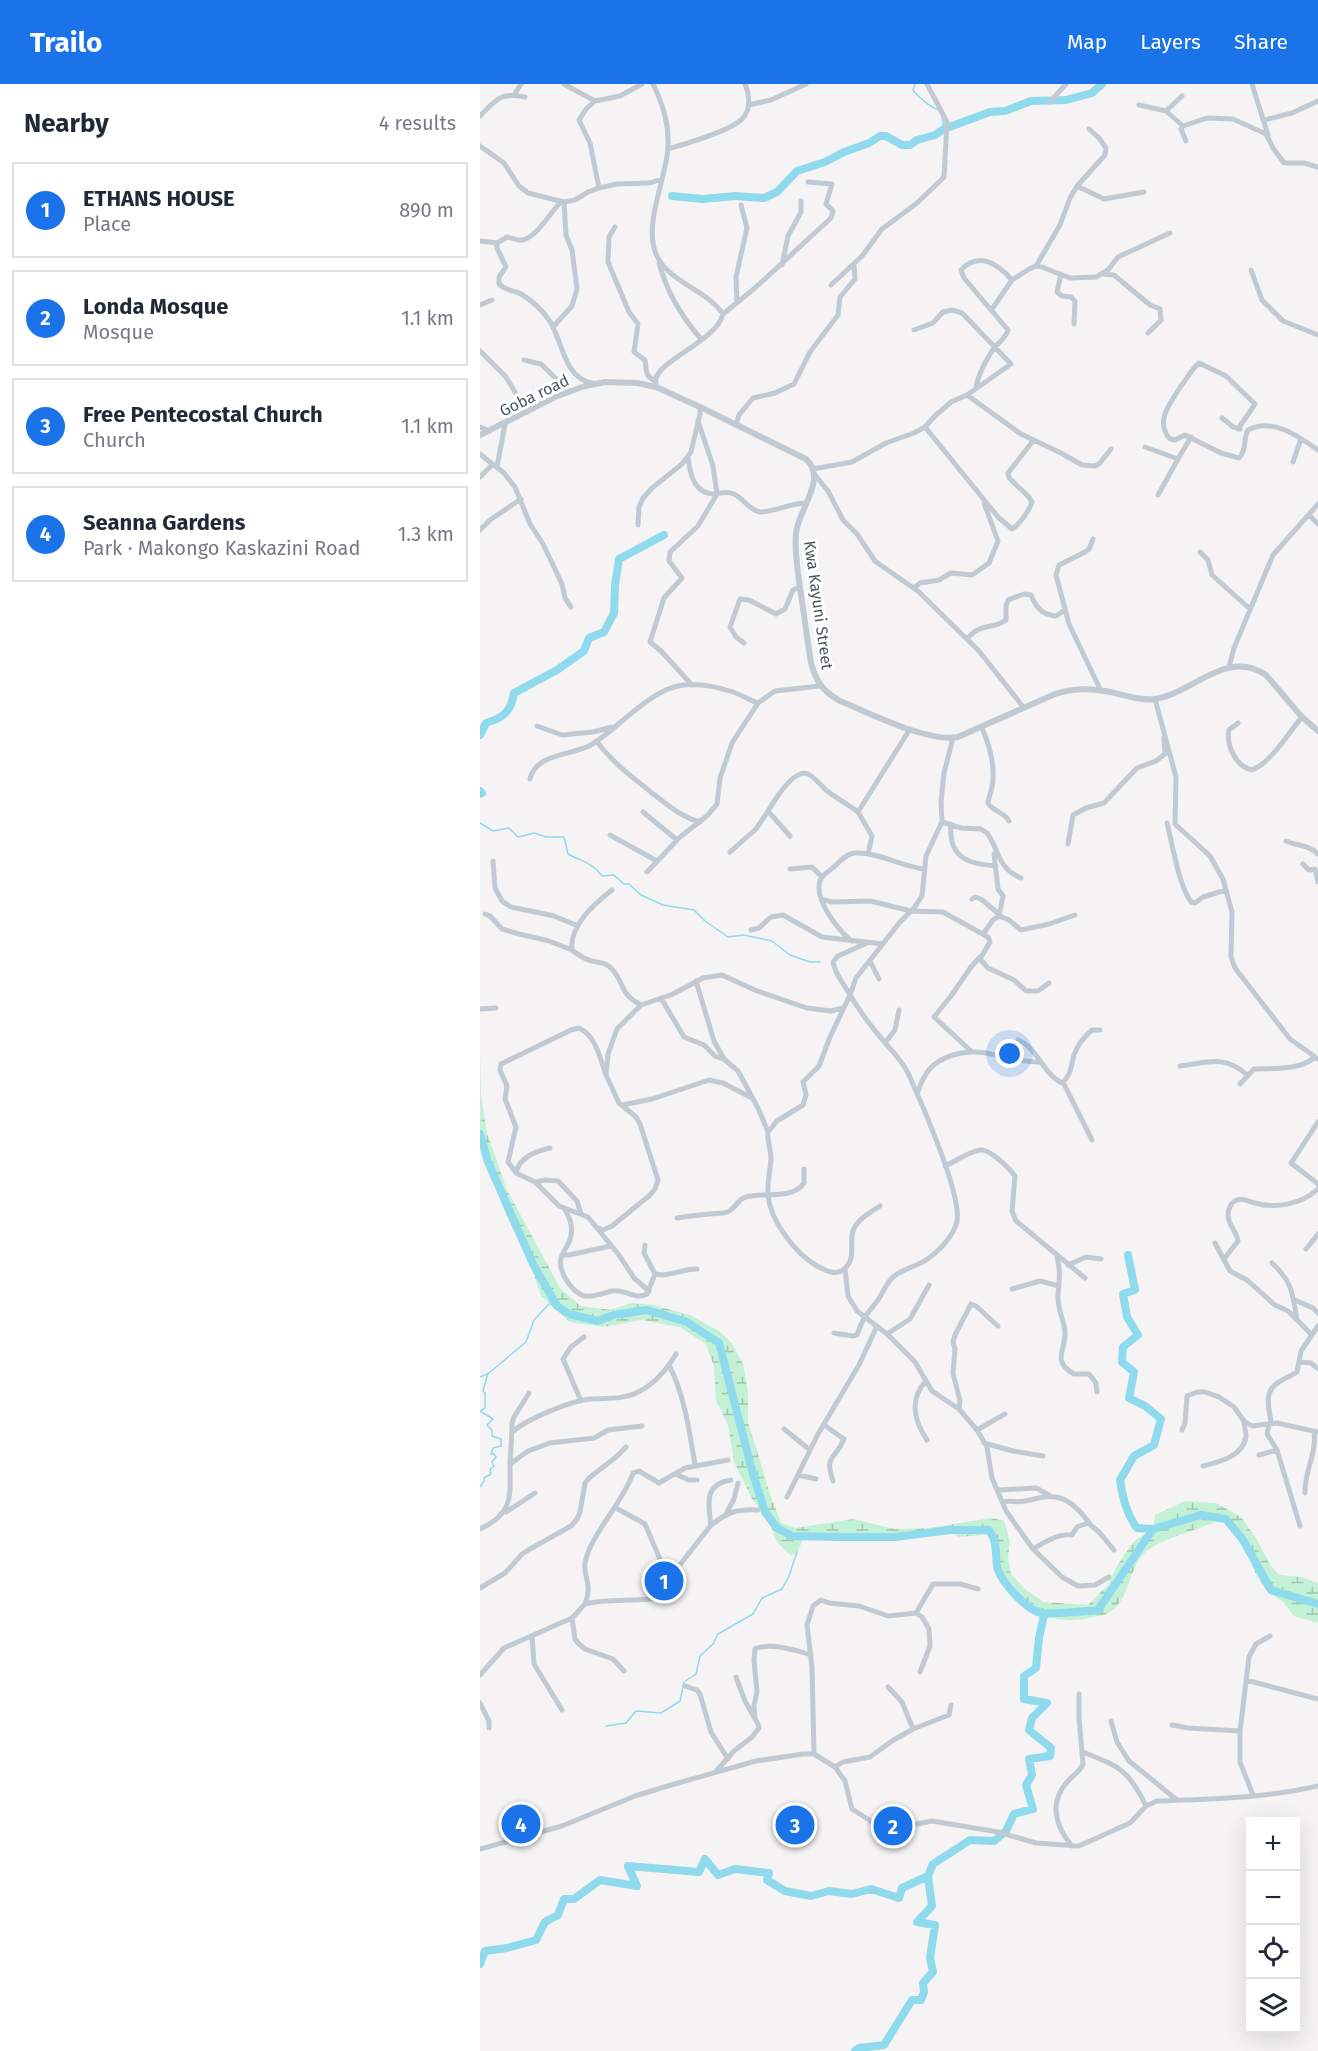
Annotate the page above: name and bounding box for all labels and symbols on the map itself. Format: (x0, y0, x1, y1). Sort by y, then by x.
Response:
street label: Goba road (496, 370, 572, 420)
street label: Kwa Kayuni Street (800, 539, 837, 671)
your location (995, 1039, 1024, 1068)
pin: 1 (644, 1558, 684, 1604)
pin: 4 (502, 1802, 540, 1846)
pin: 3 (776, 1802, 814, 1848)
pin: 2 (874, 1804, 912, 1848)

